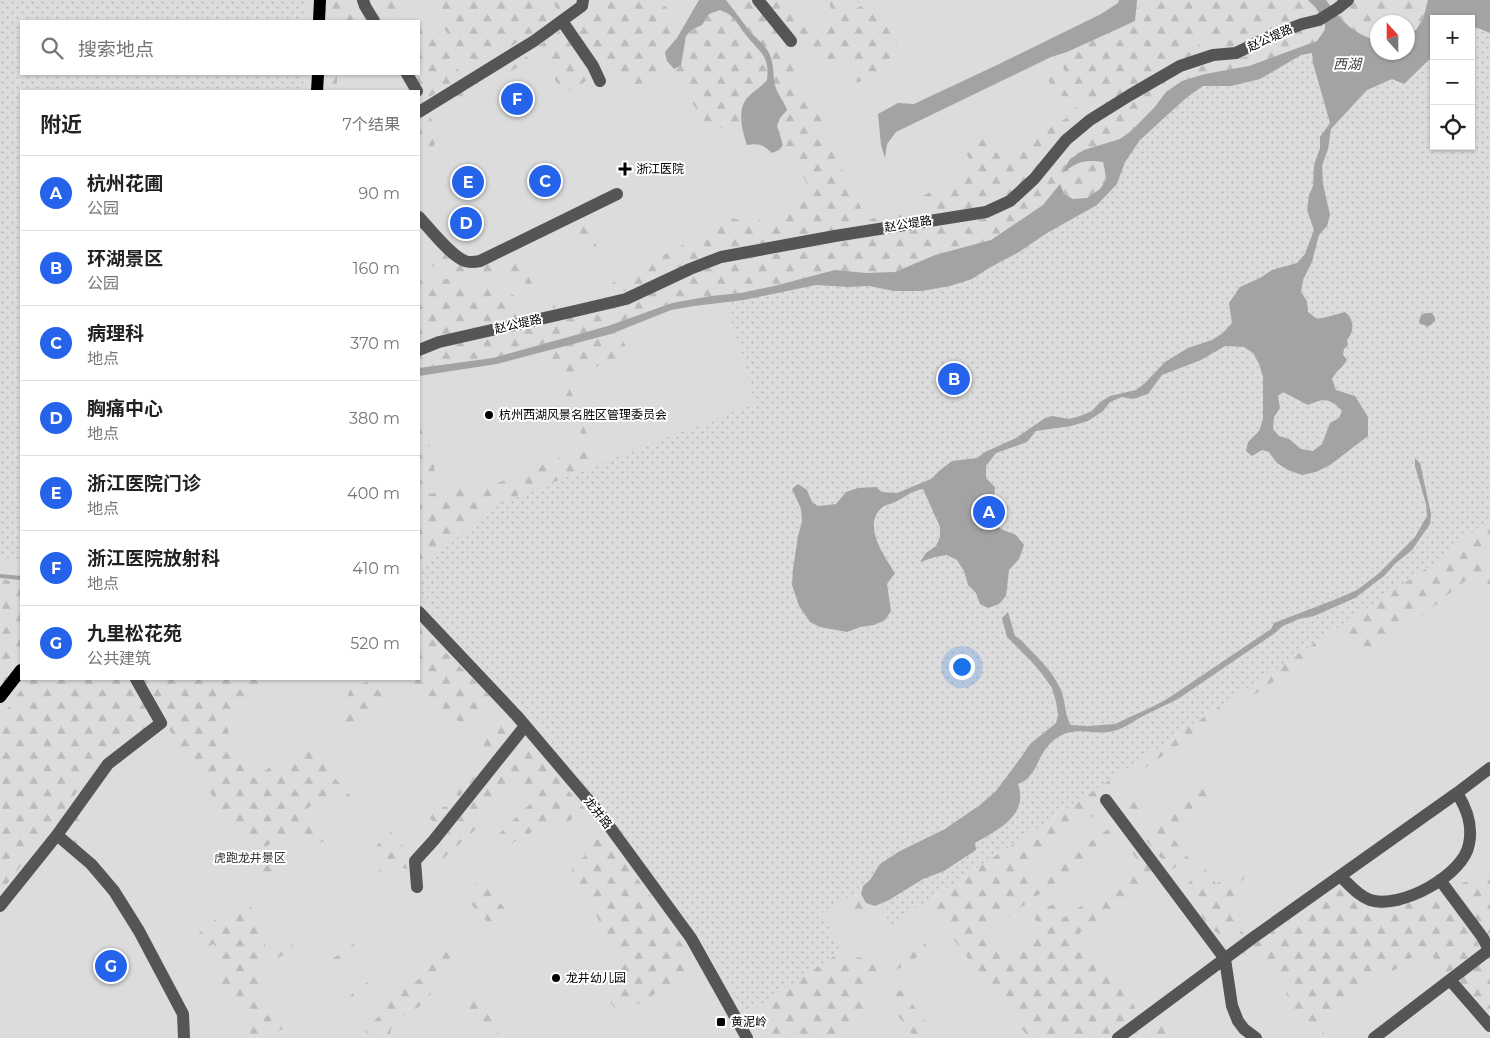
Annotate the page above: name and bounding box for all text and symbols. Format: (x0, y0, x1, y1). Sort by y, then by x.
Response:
north arrow (1370, 15, 1415, 60)
map controls (1430, 15, 1475, 150)
button: + (1430, 15, 1475, 60)
search box (20, 20, 420, 75)
street label: 赵公堤路 (1245, 21, 1295, 54)
icon: search (38, 34, 66, 62)
text: 搜索地点 (78, 38, 154, 61)
water label: 西湖 (1333, 55, 1363, 73)
button: − (1430, 60, 1475, 105)
pin: F (501, 80, 533, 118)
button: locate (1430, 105, 1475, 150)
text: 附近 (40, 112, 82, 137)
text: 7个结果 (343, 115, 400, 134)
place label: 浙江医院 (636, 161, 684, 176)
pin: C (529, 162, 561, 200)
marker: 浙江医院 (618, 162, 632, 176)
pin: E (452, 163, 484, 201)
text: 杭州花圃 (87, 172, 163, 195)
text: A (50, 184, 62, 203)
text: 90 m (358, 184, 400, 203)
text: 公园 (87, 199, 119, 218)
pin: D (450, 204, 482, 242)
street label: 赵公堤路 (883, 212, 933, 235)
text: 环湖景区 (87, 247, 163, 270)
text: B (50, 259, 62, 278)
text: 160 m (353, 259, 400, 278)
text: 公园 (87, 274, 119, 293)
street label: 赵公堤路 (493, 311, 543, 336)
text: 病理科 (87, 322, 144, 345)
text: C (50, 334, 62, 353)
text: 370 m (350, 334, 400, 353)
text: 地点 (87, 349, 119, 368)
pin: B (938, 360, 970, 398)
text: 胸痛中心 (87, 397, 163, 420)
place label: 杭州西湖风景名胜区管理委员会 (499, 407, 667, 422)
text: D (49, 409, 63, 428)
text: 380 m (349, 409, 400, 428)
marker: 杭州西湖风景名胜区管理委员会 (483, 409, 495, 421)
text: 地点 (87, 424, 119, 443)
text: 浙江医院门诊 (87, 472, 201, 495)
text: E (51, 484, 61, 503)
text: 400 m (347, 484, 400, 503)
pin: A (973, 493, 1005, 531)
text: 地点 (87, 499, 119, 518)
text: 浙江医院放射科 (87, 547, 220, 570)
text: F (51, 559, 61, 578)
text: 410 m (352, 559, 400, 578)
text: 地点 (87, 574, 119, 593)
text: 九里松花苑 (87, 622, 182, 645)
text: G (50, 634, 62, 653)
text: 520 m (350, 634, 400, 653)
text: 公共建筑 (87, 649, 151, 668)
your location (949, 654, 975, 680)
street label: 龙井路 (581, 794, 616, 831)
park label: 虎跑龙井景区 (214, 850, 286, 865)
pin: G (95, 947, 127, 985)
place label: 龙井幼儿园 (566, 970, 626, 985)
marker: 龙井幼儿园 (550, 972, 562, 984)
place label: 黄泥岭 (731, 1014, 767, 1029)
marker: 黄泥岭 (715, 1016, 727, 1028)

